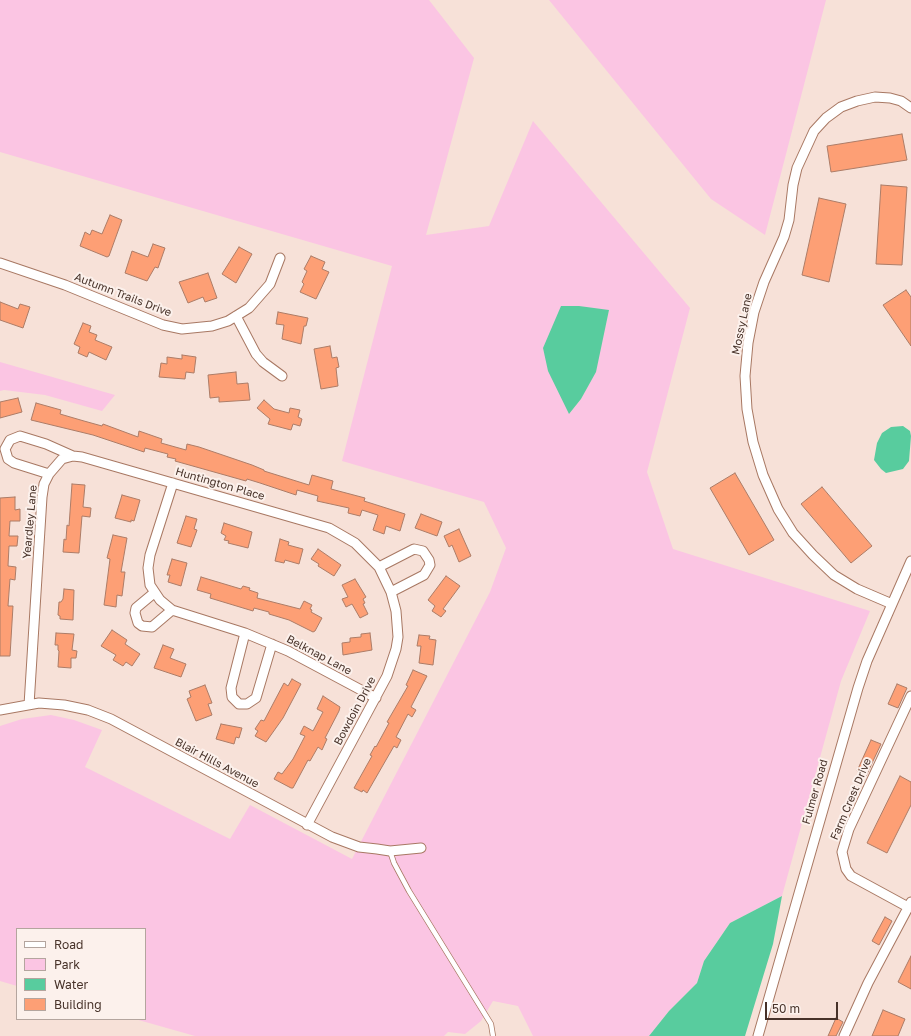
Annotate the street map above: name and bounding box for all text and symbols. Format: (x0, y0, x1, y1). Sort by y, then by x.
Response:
street label: Autumn Trails Drive (73, 270, 173, 320)
street label: Mossy Lane (729, 292, 755, 356)
street label: Huntington Place (174, 465, 266, 503)
street label: Yeardley Lane (20, 485, 40, 559)
street label: Belknap Lane (284, 632, 354, 678)
street label: Bowdoin Drive (331, 674, 379, 748)
street label: Blair Hills Avenue (173, 735, 261, 791)
street label: Farm Crest Drive (828, 756, 874, 842)
street label: Fulmer Road (799, 758, 831, 826)
legend (16, 928, 146, 1020)
text: Road (54, 937, 83, 952)
text: Park (54, 957, 80, 972)
text: Water (54, 977, 88, 992)
scale bar (767, 994, 840, 1020)
text: Building (54, 997, 102, 1012)
text: 50 m (772, 1001, 800, 1016)

